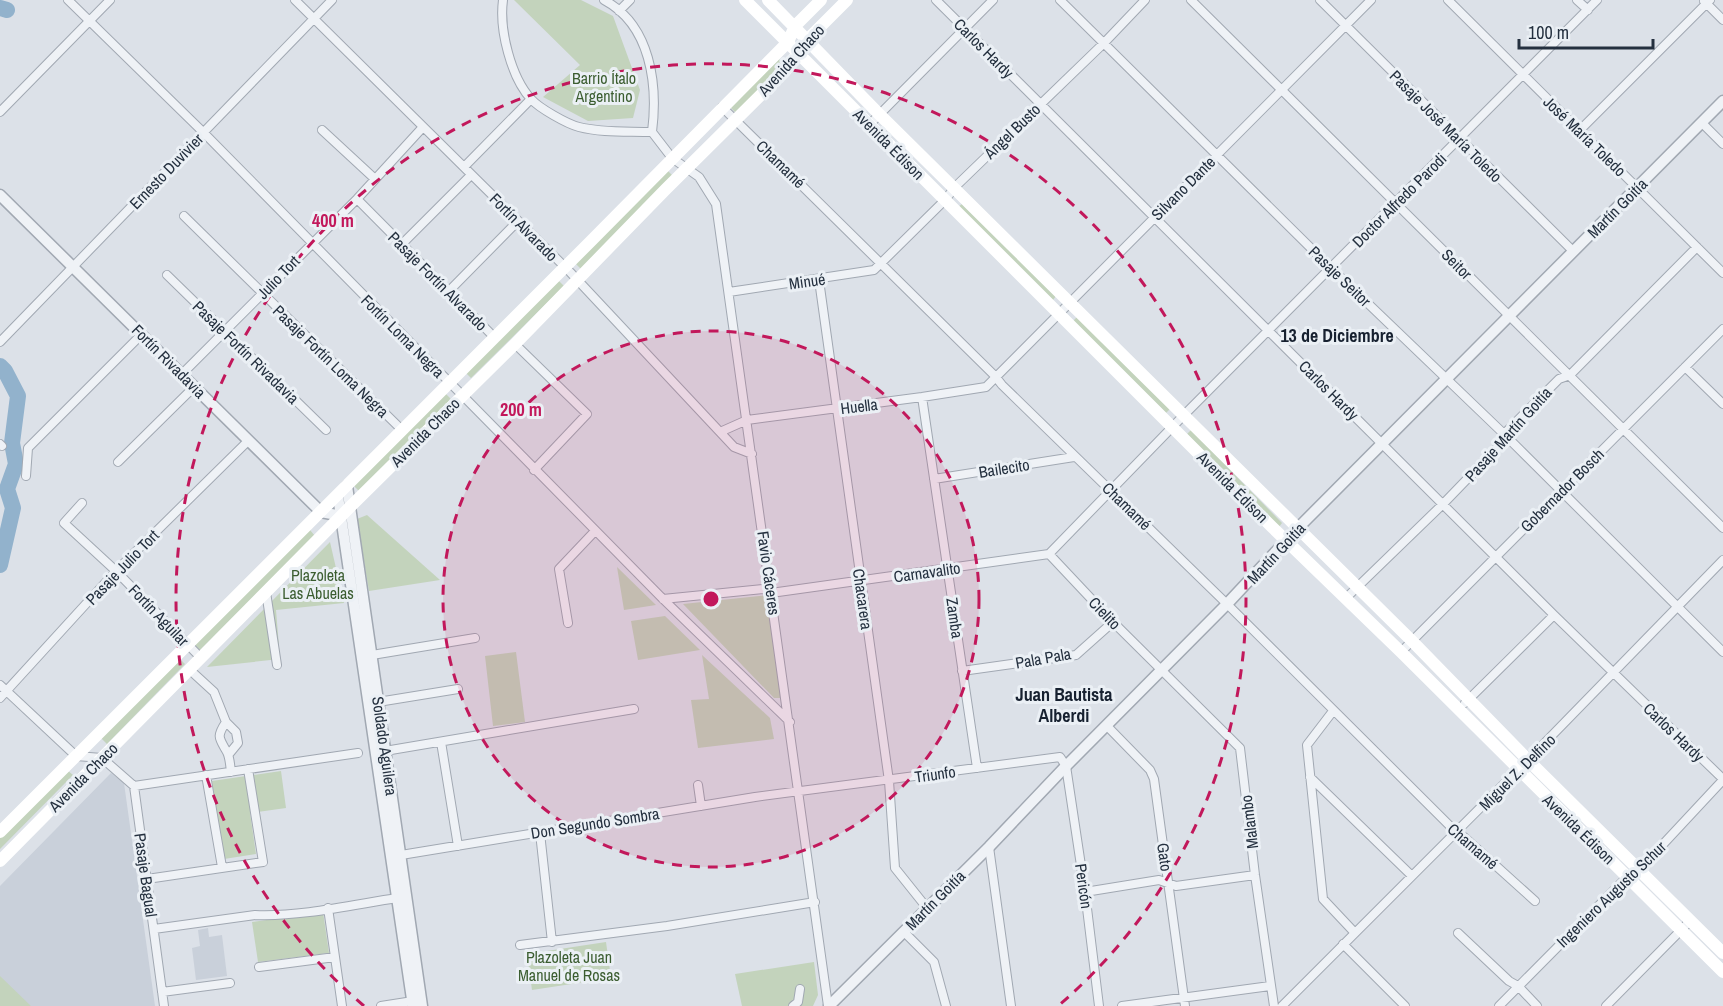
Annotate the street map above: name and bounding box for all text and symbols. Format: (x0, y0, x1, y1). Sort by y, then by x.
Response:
scale bar (1519, 12, 1652, 50)
street label: Carlos Hardy (949, 13, 1019, 83)
street label: Avenida Chaco (752, 19, 829, 101)
text: 100 m (1528, 20, 1569, 45)
street label: Pasaje José María Toledo (1385, 65, 1507, 187)
park label: Barrio Ítalo Argentino (572, 67, 636, 107)
street label: José María Toledo (1539, 91, 1631, 181)
street label: Ángel Busto (978, 99, 1045, 164)
street label: Avenida Édison (848, 103, 929, 184)
street label: Ernesto Duvivier (124, 128, 208, 214)
street label: Chamamé (752, 135, 810, 193)
street label: Doctor Alfredo Parodi (1347, 148, 1451, 252)
street label: Silvano Dante (1146, 151, 1220, 225)
street label: Martín Goitía (1582, 173, 1652, 243)
street label: Fortín Alvarado (485, 188, 563, 266)
text: 400 m (312, 208, 354, 233)
street label: Pasaje Fortín Alvarado (384, 227, 492, 335)
street label: Pasaje Seitor (1304, 241, 1376, 312)
street label: Seitor (1437, 244, 1478, 285)
street label: Julio Tort (252, 250, 305, 304)
street label: Minué (787, 268, 827, 294)
street label: Fortín Loma Negra (357, 290, 450, 383)
street label: Pasaje Fortín Rivadavia (188, 295, 305, 409)
street label: Pasaje Fortín Loma Negra (268, 300, 394, 423)
street label: Fortín Rivadavia (127, 319, 211, 403)
district label: 13 de Diciembre (1280, 323, 1394, 348)
street label: Carlos Hardy (1294, 355, 1364, 425)
street label: Pasaje Martín Goitía (1460, 381, 1557, 486)
street label: Avenida Chaco (385, 393, 464, 472)
street label: Huella (839, 393, 879, 419)
text: 200 m (500, 397, 542, 422)
street label: Gobernador Bosch (1515, 443, 1609, 537)
street label: Avenida Édison (1192, 446, 1273, 527)
street label: Bailecito (977, 453, 1031, 483)
street label: Chamamé (1098, 477, 1156, 535)
street label: Martín Goitía (1242, 517, 1311, 589)
street label: Pasaje Julio Tort (80, 524, 164, 609)
street label: Favio Cáceres (752, 530, 786, 616)
street label: Carnavalito (892, 556, 962, 588)
park label: Plazoleta Las Abuelas (282, 564, 354, 604)
street label: Chacarera (848, 567, 878, 632)
street label: Fortín Aguilar (124, 579, 194, 651)
centre of rings (701, 589, 721, 609)
street label: Cielito (1084, 592, 1126, 634)
street label: Zamba (941, 596, 969, 640)
street label: Pala Pala (1013, 642, 1073, 674)
district label: Juan Bautista Alberdi (1016, 682, 1113, 728)
street label: Soldado Aguilera (367, 695, 403, 798)
street label: Carlos Hardy (1639, 698, 1709, 767)
street label: Miguel Z. Delfino (1474, 729, 1560, 815)
street label: Avenida Chaco (43, 738, 122, 817)
street label: Triunfo (913, 760, 957, 788)
street label: Avenida Édison (1537, 788, 1620, 869)
street label: Malambo (1235, 794, 1263, 850)
street label: Don Segundo Sombra (529, 802, 662, 844)
street label: Chamamé (1443, 818, 1503, 874)
street label: Pasaje Bagual (129, 832, 163, 919)
street label: Ingeniero Augusto Schur (1551, 835, 1671, 952)
street label: Gato (1152, 841, 1178, 873)
street label: Pericón (1070, 862, 1098, 910)
street label: Martín Goitía (900, 865, 970, 935)
park label: Plazoleta Juan Manuel de Rosas (518, 946, 620, 986)

